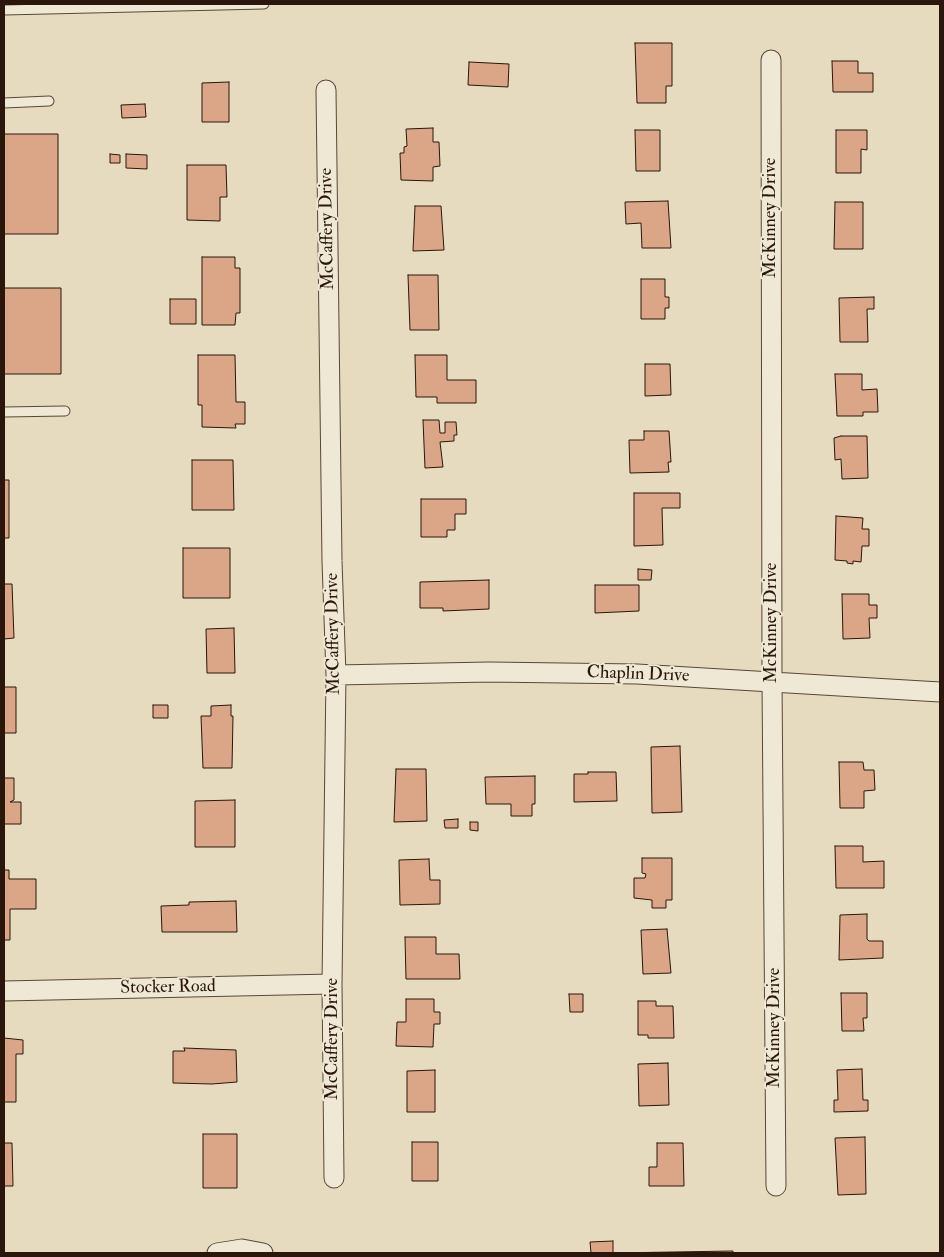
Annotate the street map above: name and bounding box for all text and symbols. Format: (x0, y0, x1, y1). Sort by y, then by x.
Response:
street label: McKinney Drive (760, 158, 782, 278)
street label: McCaffery Drive (316, 168, 340, 290)
street label: McKinney Drive (761, 563, 783, 683)
street label: McCaffery Drive (322, 573, 346, 695)
street label: Chaplin Drive (586, 662, 690, 688)
street label: McKinney Drive (764, 968, 786, 1088)
street label: Stocker Road (120, 976, 216, 1000)
street label: McCaffery Drive (322, 978, 344, 1100)

